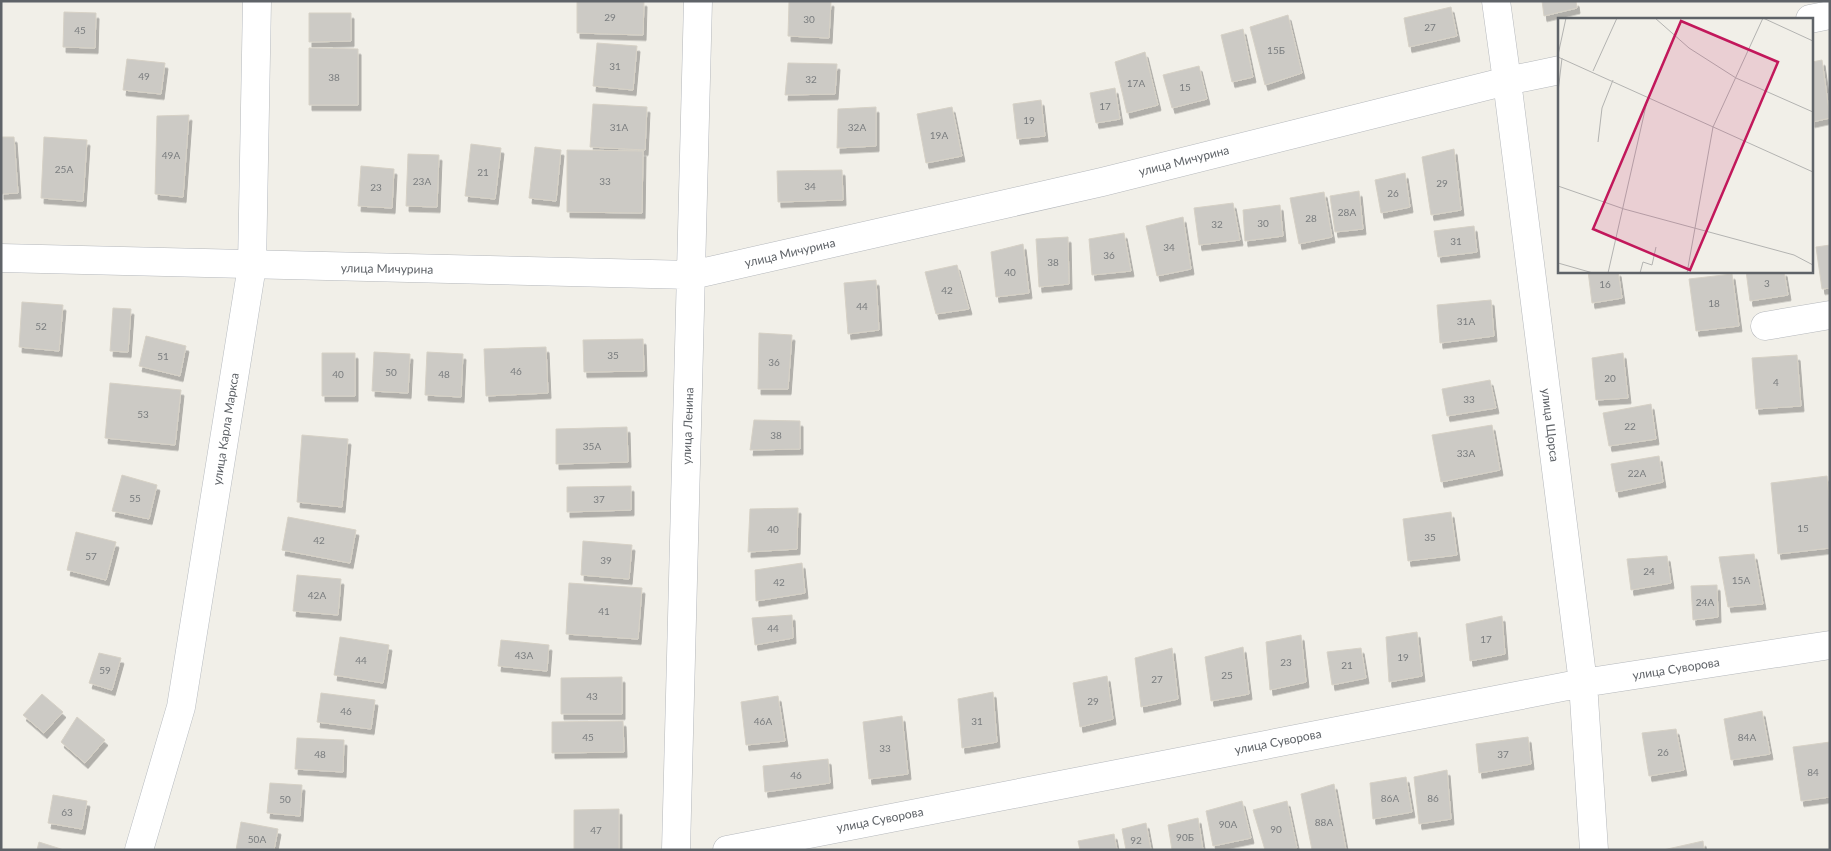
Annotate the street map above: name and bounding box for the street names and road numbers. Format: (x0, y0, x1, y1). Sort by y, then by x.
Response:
street label: улица Мичурина (1137, 142, 1231, 179)
street label: улица Мичурина (743, 235, 837, 270)
street label: улица Мичурина (341, 260, 433, 277)
street label: улица Карла Маркса (209, 372, 242, 486)
street label: улица Ленина (679, 387, 696, 465)
street label: улица Щорса (1539, 387, 1562, 463)
street label: улица Суворова (1631, 654, 1721, 683)
street label: улица Суворова (1233, 726, 1323, 757)
street label: улица Суворова (835, 804, 925, 835)

